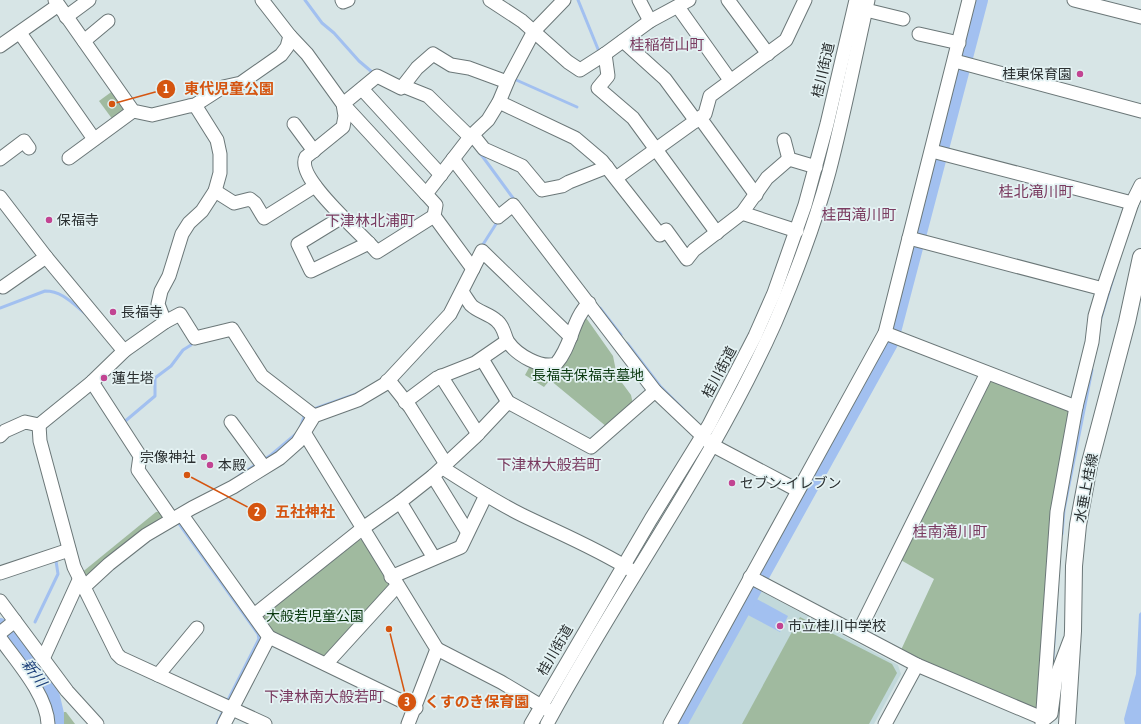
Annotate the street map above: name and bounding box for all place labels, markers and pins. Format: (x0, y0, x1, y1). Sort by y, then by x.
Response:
place label: 桂東保育園 (1002, 66, 1072, 82)
marker: 桂東保育園 (1075, 69, 1085, 79)
callout: 東代児童公園 (156, 76, 282, 103)
place label: 保福寺 (57, 212, 99, 228)
marker: 保福寺 (44, 215, 54, 225)
place label: 長福寺 (121, 304, 163, 320)
marker: 長福寺 (108, 307, 118, 317)
place label: 蓮生塔 (112, 370, 154, 386)
marker: 蓮生塔 (99, 373, 109, 383)
place label: 宗像神社 (140, 449, 196, 465)
marker: 宗像神社 (199, 452, 209, 462)
place label: 本殿 (218, 457, 246, 473)
marker: 本殿 (205, 460, 215, 470)
place label: セブン-イレブン (740, 475, 842, 491)
marker: セブン-イレブン (727, 478, 737, 488)
callout: 五社神社 (247, 499, 343, 526)
place label: 市立桂川中学校 (788, 618, 886, 634)
marker: 市立桂川中学校 (775, 621, 785, 631)
callout: くすのき保育園 (397, 688, 538, 715)

